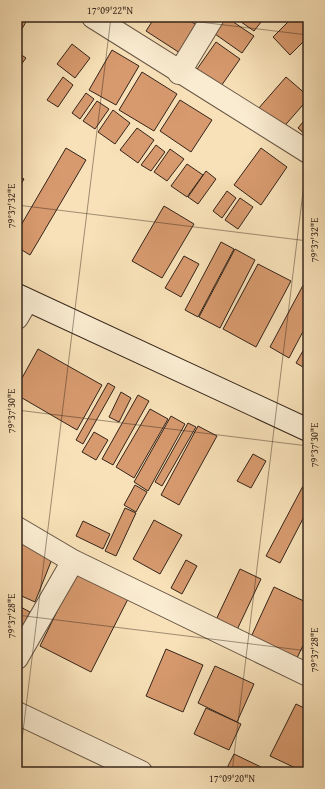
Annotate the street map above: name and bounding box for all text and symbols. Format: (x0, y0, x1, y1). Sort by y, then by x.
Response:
text: 17°09'22"N (87, 3, 133, 18)
text: 79°37'32"E (4, 184, 19, 228)
text: 79°37'32"E (307, 218, 322, 262)
text: 79°37'30"E (4, 389, 19, 433)
text: 79°37'30"E (307, 423, 322, 467)
text: 79°37'28"E (4, 594, 19, 638)
text: 79°37'28"E (307, 628, 322, 672)
text: 17°09'20"N (209, 771, 255, 786)

